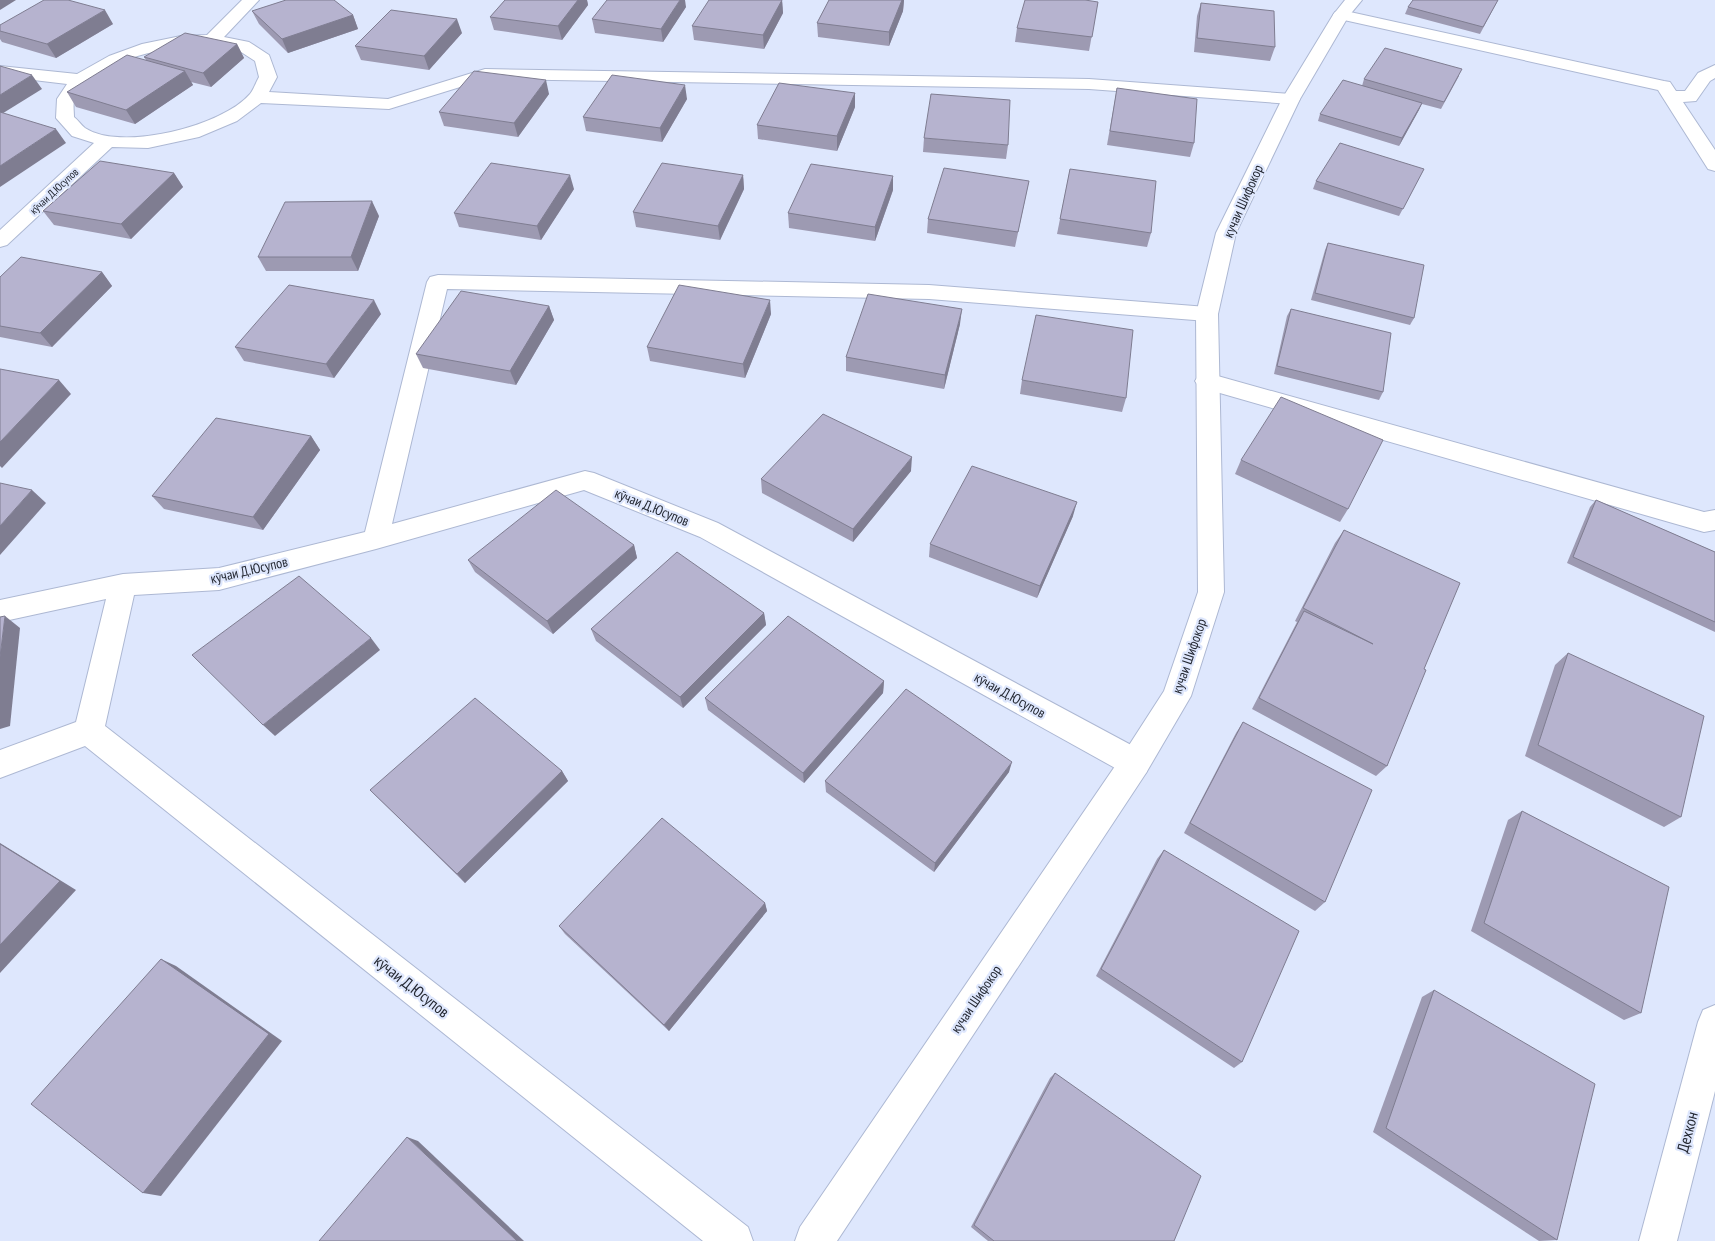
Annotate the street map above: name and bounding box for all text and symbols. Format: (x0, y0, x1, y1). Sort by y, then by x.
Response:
street label: кучаи Шифокор (1219, 162, 1267, 240)
street label: кӯчаи Д.Юсупов (27, 164, 82, 217)
street label: кӯчаи Д.Юсупов (612, 484, 692, 530)
street label: кӯчаи Д.Юсупов (209, 552, 290, 588)
street label: кучаи Шифокор (1168, 616, 1210, 696)
street label: кӯчаи Д.Юсупов (971, 668, 1049, 722)
street label: кӯчаи Д.Юсупов (370, 950, 454, 1022)
street label: кучаи Шифокор (947, 962, 1005, 1036)
street label: Дехкон (1672, 1109, 1702, 1155)

